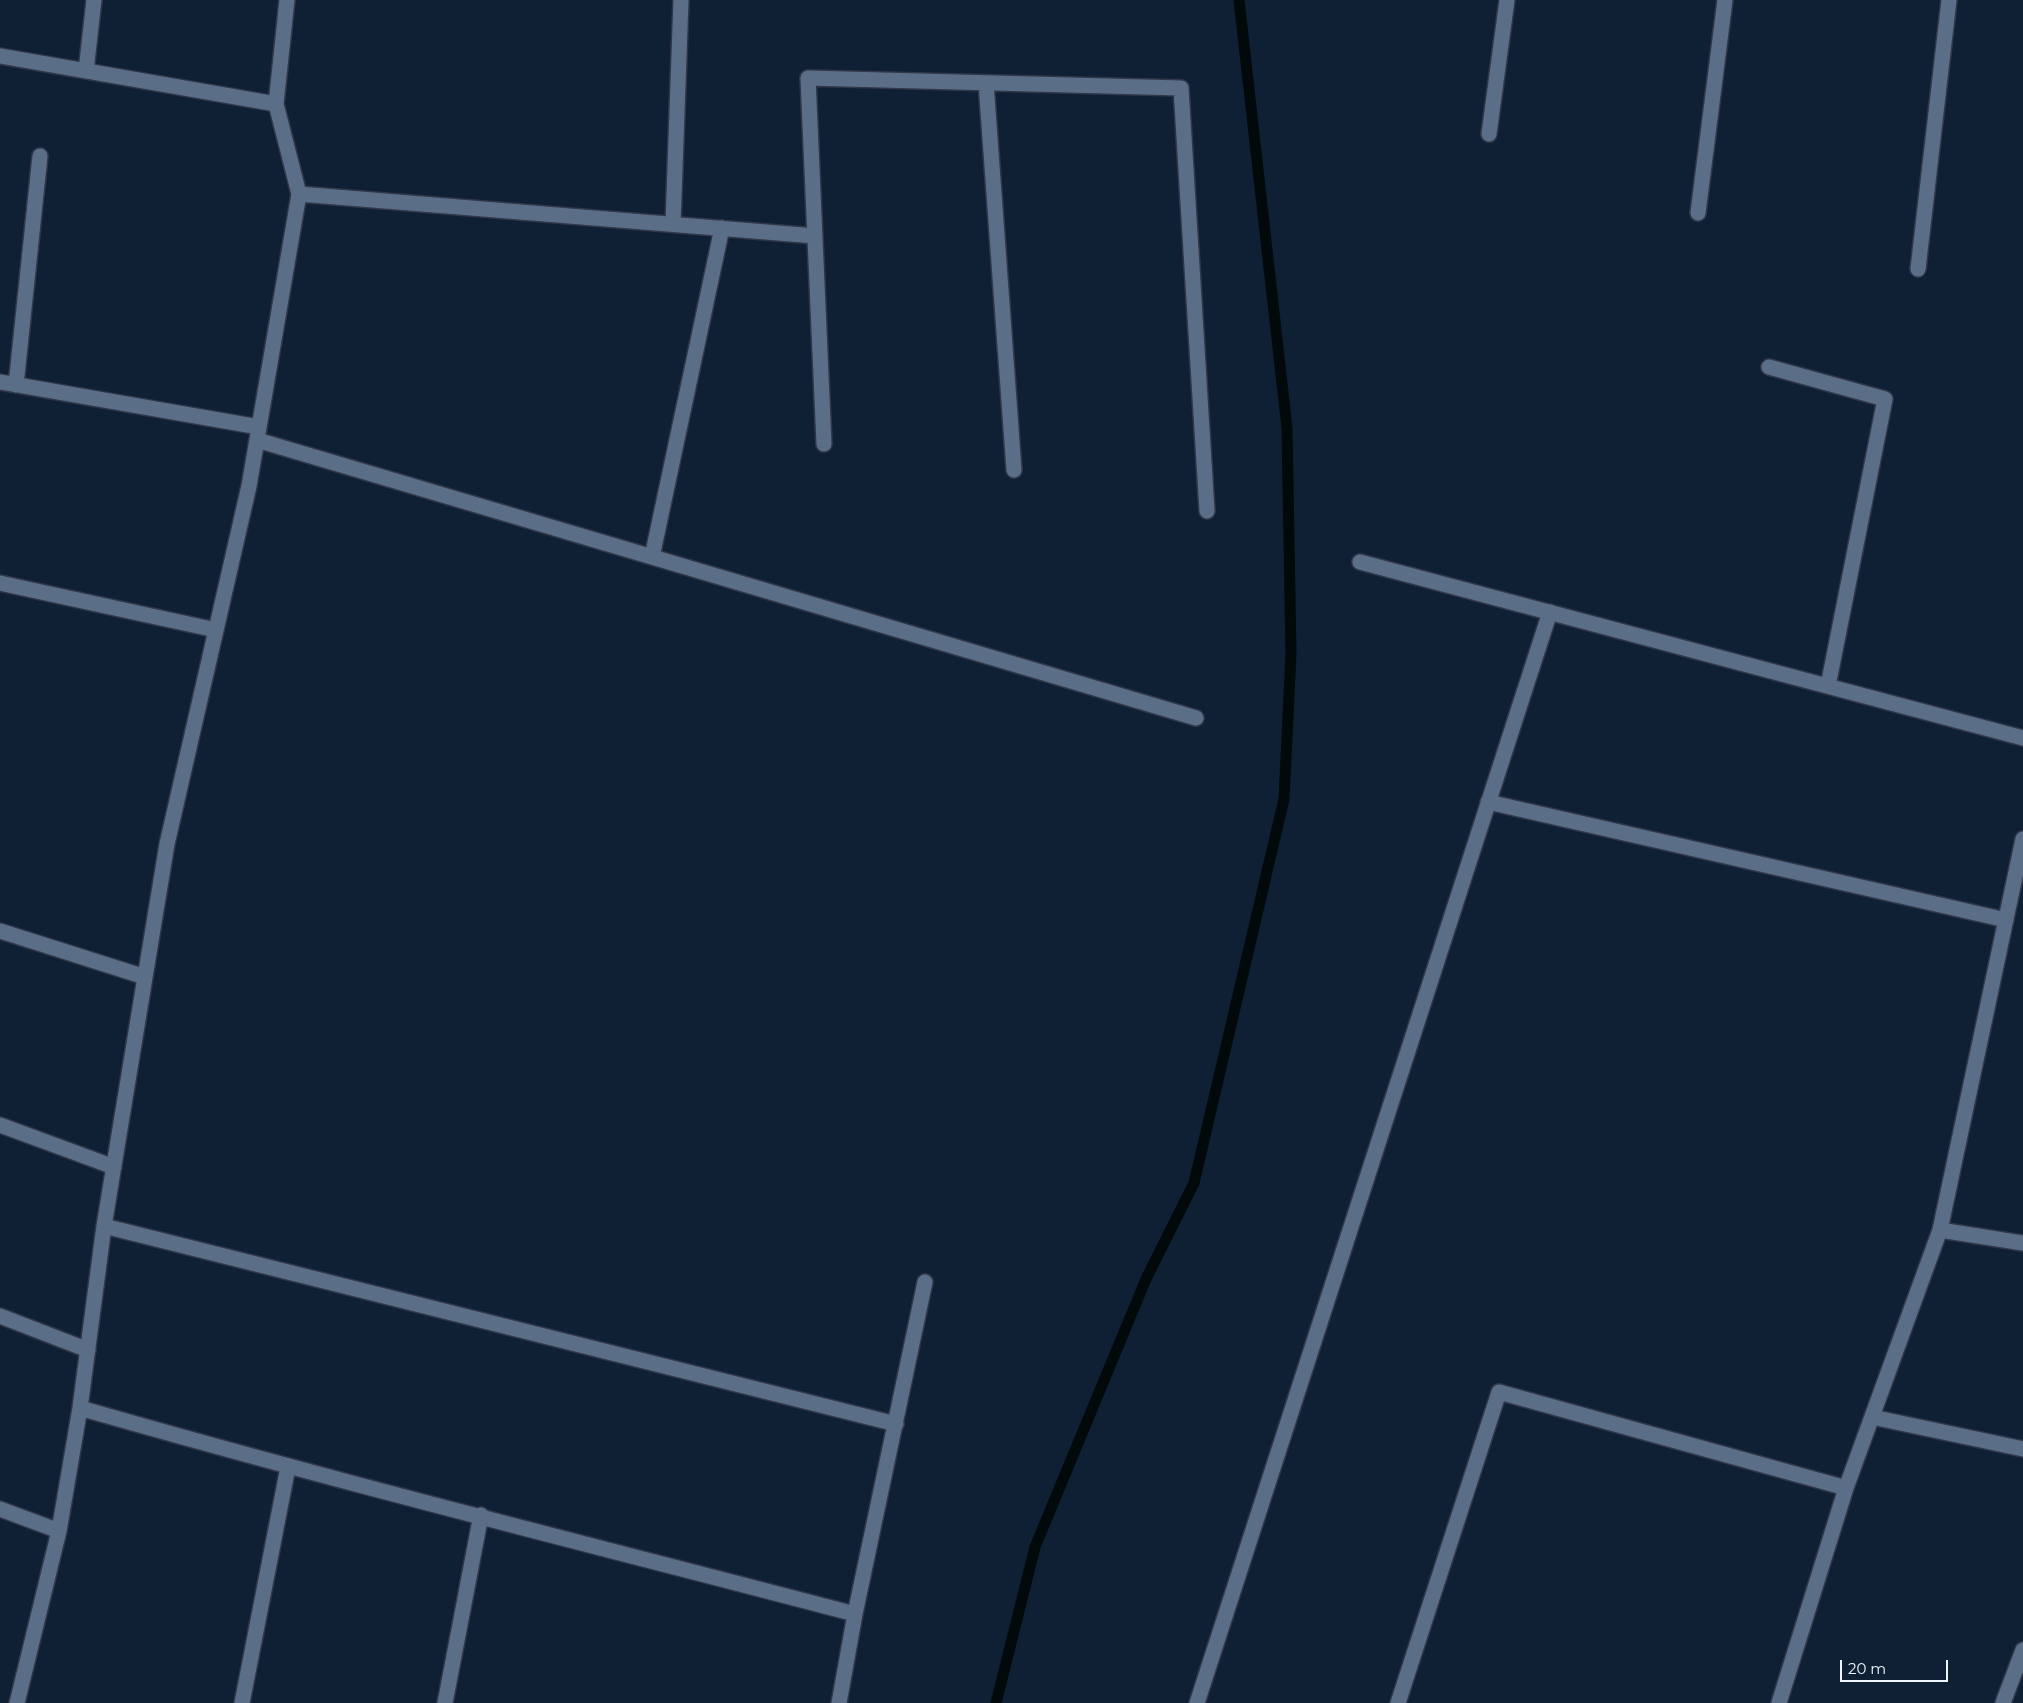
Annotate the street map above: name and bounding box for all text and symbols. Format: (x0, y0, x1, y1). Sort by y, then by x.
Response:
scale bar (1843, 1650, 1950, 1682)
text: 20 m (1848, 1659, 1886, 1678)

